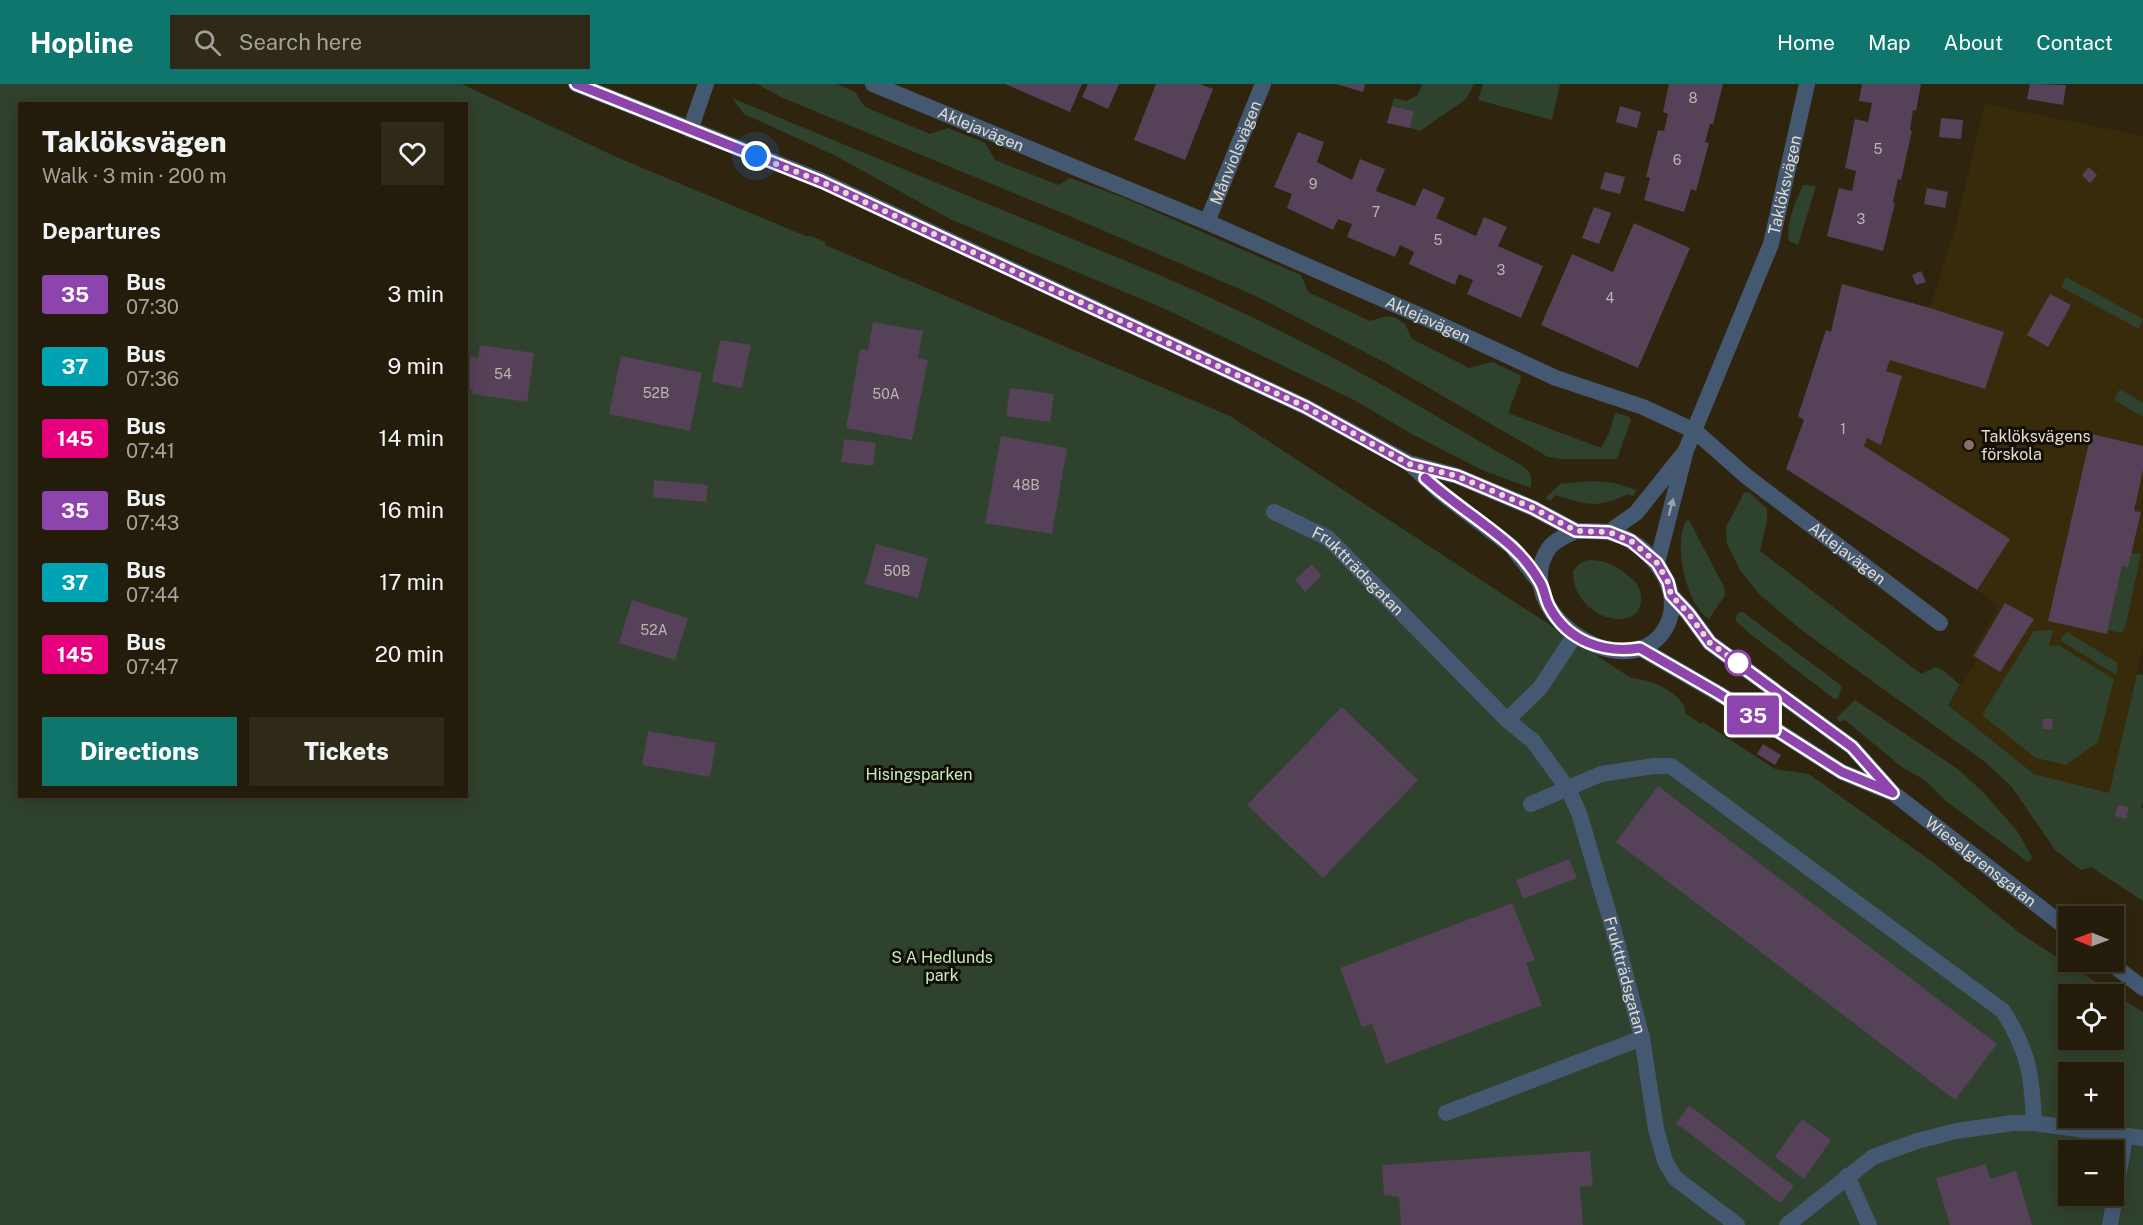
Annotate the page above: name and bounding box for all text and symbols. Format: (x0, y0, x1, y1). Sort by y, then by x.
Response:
search box (170, 15, 590, 69)
text: Hopline (30, 26, 134, 59)
icon: search (191, 26, 224, 59)
text: Search here (239, 29, 362, 55)
text: Home (1777, 30, 1835, 55)
text: Map (1868, 30, 1911, 55)
text: About (1944, 30, 2003, 55)
text: Contact (2036, 30, 2113, 55)
house number: 8 (1688, 90, 1698, 106)
street label: Månviolsvägen (1206, 98, 1265, 207)
street label: Aklejavägen (935, 102, 1027, 155)
button: heart (381, 122, 444, 185)
text: Taklöksvägen (42, 125, 227, 158)
street label: Taklöksvägen (1764, 133, 1805, 237)
your location (741, 141, 771, 171)
house number: 5 (1874, 141, 1883, 157)
house number: 6 (1673, 152, 1682, 168)
text: Walk · 3 min · 200 m (42, 164, 227, 188)
house number: 9 (1309, 176, 1318, 192)
house number: 7 (1372, 204, 1380, 220)
house number: 3 (1857, 211, 1866, 227)
text: Departures (42, 218, 161, 244)
house number: 5 (1434, 232, 1443, 248)
house number: 3 (1497, 262, 1506, 278)
text: Bus (126, 269, 166, 295)
text: 3 min (387, 281, 444, 307)
text: 35 (61, 282, 89, 307)
house number: 4 (1606, 290, 1615, 306)
street label: Aklejavägen (1383, 292, 1474, 347)
text: 07:30 (126, 295, 179, 319)
text: Bus (126, 341, 166, 367)
text: 9 min (388, 353, 444, 379)
text: 37 (62, 354, 88, 379)
house number: 54 (494, 366, 512, 382)
text: 07:36 (126, 367, 179, 391)
house number: 52B (643, 385, 669, 401)
house number: 50A (872, 386, 900, 402)
text: Bus (126, 413, 166, 439)
house number: 1 (1840, 421, 1846, 437)
text: 14 min (379, 425, 444, 451)
text: 145 (57, 426, 93, 451)
place label: Taklöksvägens förskola (1981, 427, 2090, 464)
marker: Taklöksvägens förskola (1962, 438, 1976, 452)
text: 07:41 (126, 439, 175, 463)
house number: 48B (1012, 477, 1040, 493)
text: Bus (126, 485, 166, 511)
text: 16 min (379, 497, 444, 523)
text: 35 (61, 498, 89, 523)
one-way arrow (1667, 498, 1677, 516)
text: 07:43 (126, 511, 179, 535)
street label: Aklejavägen (1805, 518, 1890, 588)
street label: Fruktträdsgatan (1309, 522, 1408, 619)
text: Bus (126, 557, 166, 583)
house number: 50B (884, 563, 910, 579)
text: 17 min (379, 569, 444, 595)
text: 37 (62, 570, 88, 595)
text: 07:44 (126, 583, 179, 607)
house number: 52A (640, 622, 668, 638)
text: Bus (126, 629, 166, 655)
text: 20 min (375, 641, 444, 667)
text: 145 (57, 642, 93, 667)
unlabelled marker (1725, 650, 1751, 676)
text: 07:47 (126, 655, 179, 679)
line badge: 35 (1726, 696, 1780, 734)
text: 35 (1739, 703, 1767, 728)
button: Directions (42, 717, 237, 786)
button: Tickets (249, 717, 444, 786)
park label: Hisingsparken (866, 765, 972, 784)
street label: Wieselgrensgatan (1922, 812, 2040, 910)
north arrow (2058, 906, 2124, 972)
map controls (2058, 906, 2124, 1206)
street label: Fruktträdsgatan (1600, 914, 1650, 1036)
park label: S A Hedlunds park (891, 948, 993, 985)
button: locate (2058, 984, 2124, 1050)
button: + (2058, 1062, 2124, 1128)
button: − (2058, 1140, 2124, 1206)

